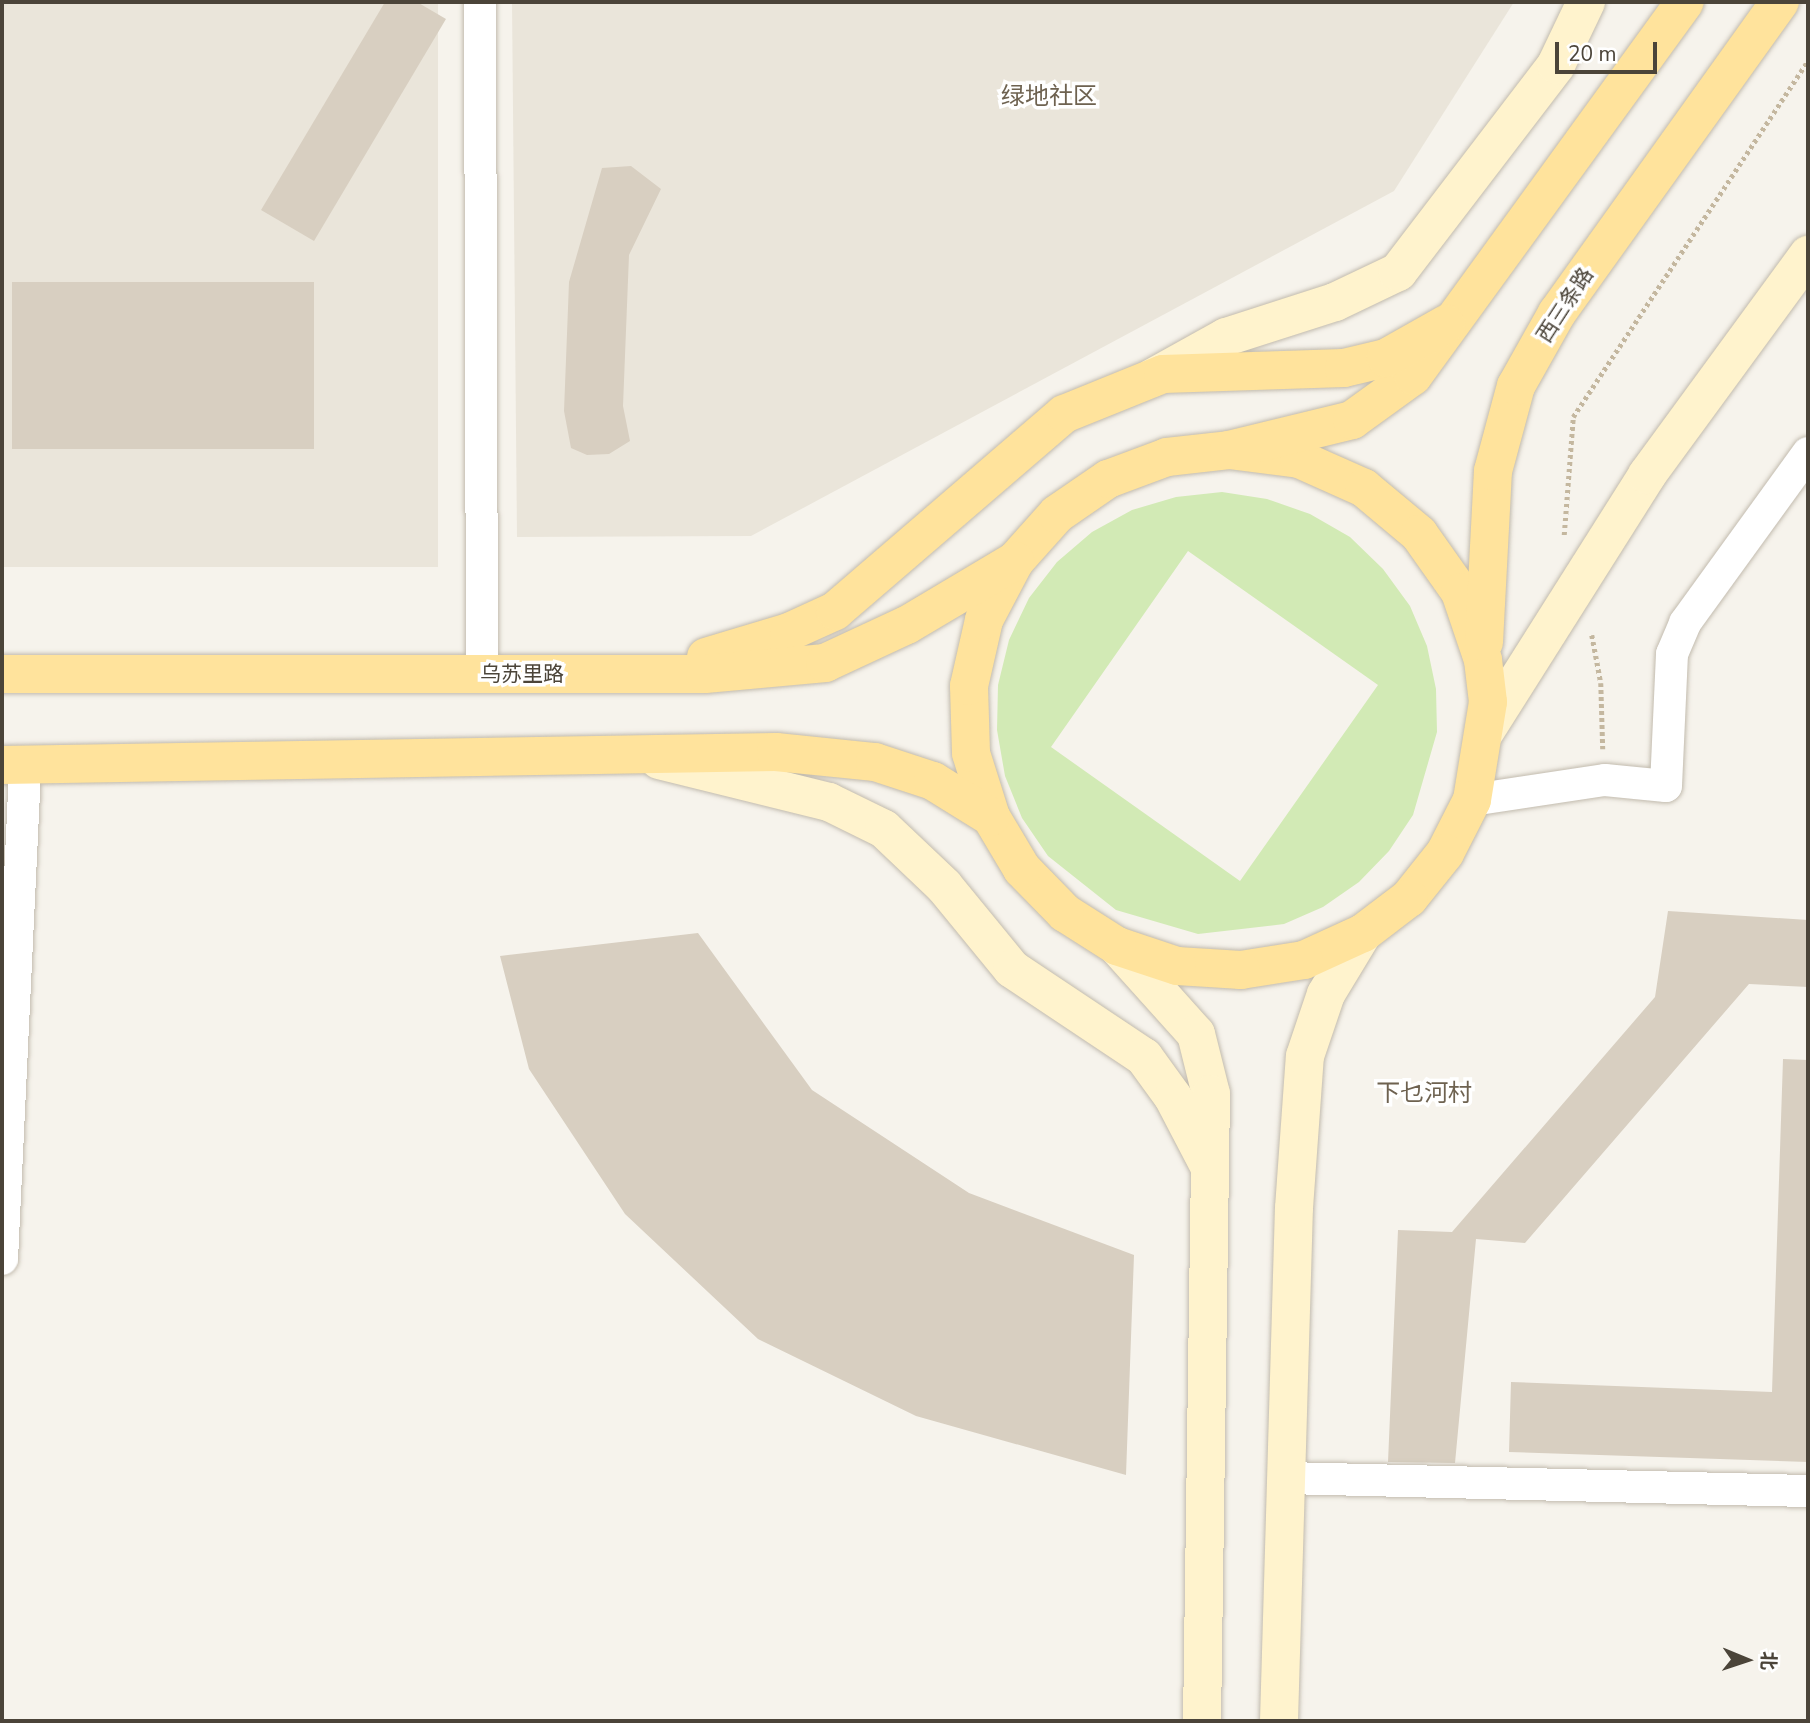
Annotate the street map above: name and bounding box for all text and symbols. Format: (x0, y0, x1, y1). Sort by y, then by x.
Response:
scale bar (1558, 28, 1660, 72)
text: 20 m (1568, 40, 1617, 68)
district label: 绿地社区 (1001, 83, 1097, 111)
street label: 西三条路 (1532, 263, 1598, 347)
street label: 乌苏里路 (480, 661, 564, 687)
district label: 下乜河村 (1376, 1080, 1472, 1108)
north arrow (1712, 1625, 1782, 1695)
text: 北 (1755, 1651, 1781, 1671)

